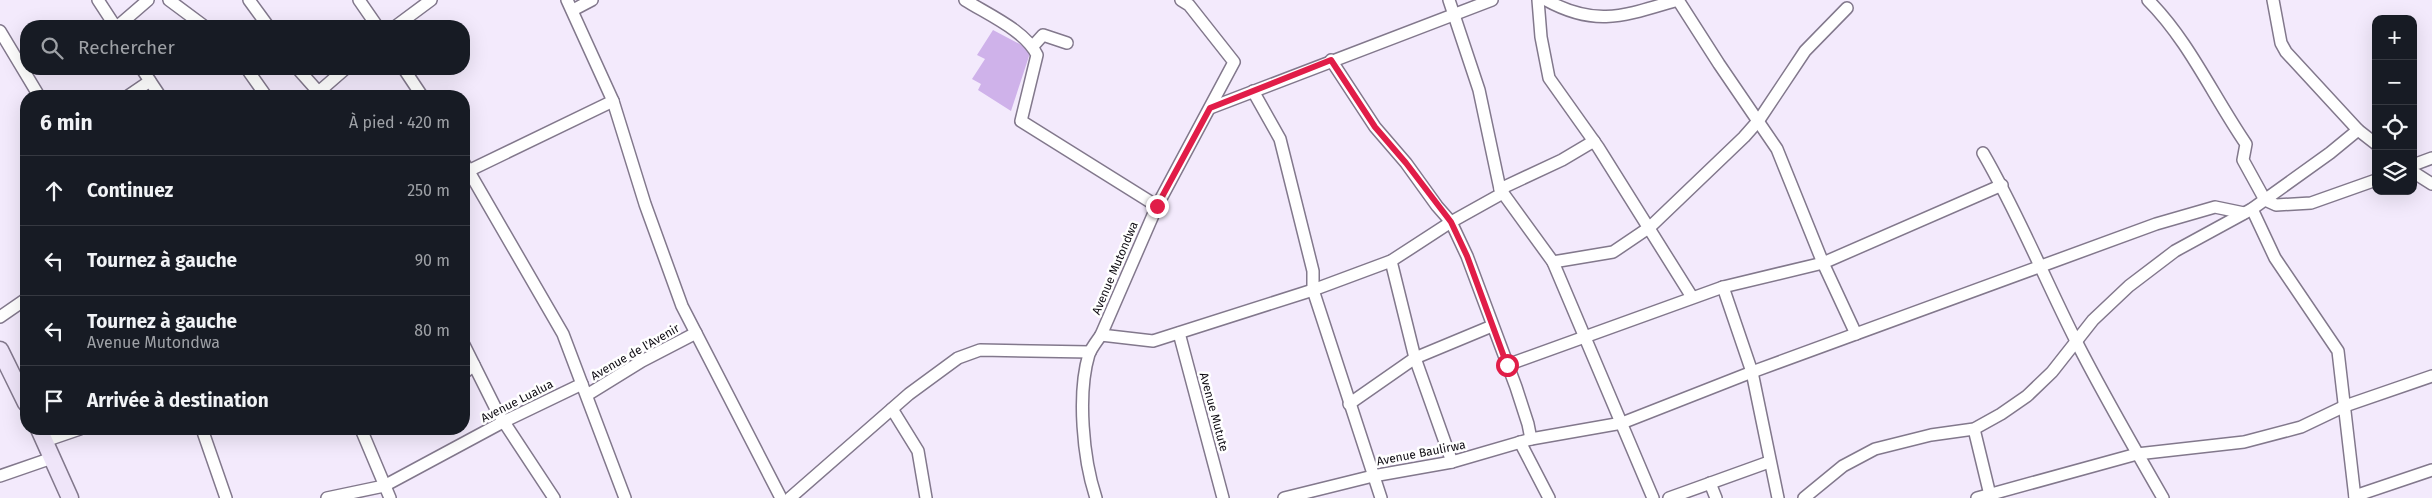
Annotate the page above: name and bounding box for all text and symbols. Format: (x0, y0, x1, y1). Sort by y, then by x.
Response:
map controls (2372, 15, 2417, 195)
button: + (2372, 15, 2417, 60)
search box (20, 20, 470, 75)
icon: search (38, 34, 66, 62)
text: Rechercher (78, 36, 175, 59)
button: − (2372, 60, 2417, 105)
button: locate (2372, 105, 2417, 150)
text: 6 min (40, 110, 93, 136)
text: À pied · 420 m (349, 113, 450, 132)
button: layers (2372, 150, 2417, 195)
icon: ahead (40, 177, 68, 205)
text: Continuez (87, 179, 173, 202)
text: 250 m (407, 181, 450, 200)
route end (1146, 195, 1169, 218)
street label: Avenue Mutondwa (1089, 219, 1141, 317)
icon: left (40, 247, 68, 275)
text: Tournez à gauche (87, 249, 237, 272)
text: 90 m (415, 251, 450, 270)
text: Tournez à gauche (87, 310, 237, 333)
icon: left (40, 317, 68, 345)
text: 80 m (414, 321, 450, 340)
street label: Avenue de l'Avenir (588, 321, 682, 383)
text: Avenue Mutondwa (87, 333, 220, 352)
route start (1496, 354, 1519, 377)
street label: Avenue Mutute (1197, 371, 1231, 453)
street label: Avenue Lualua (479, 377, 555, 425)
icon: arrive (40, 387, 68, 415)
text: Arrivée à destination (87, 389, 269, 412)
street label: Avenue Baulirwa (1375, 438, 1467, 468)

